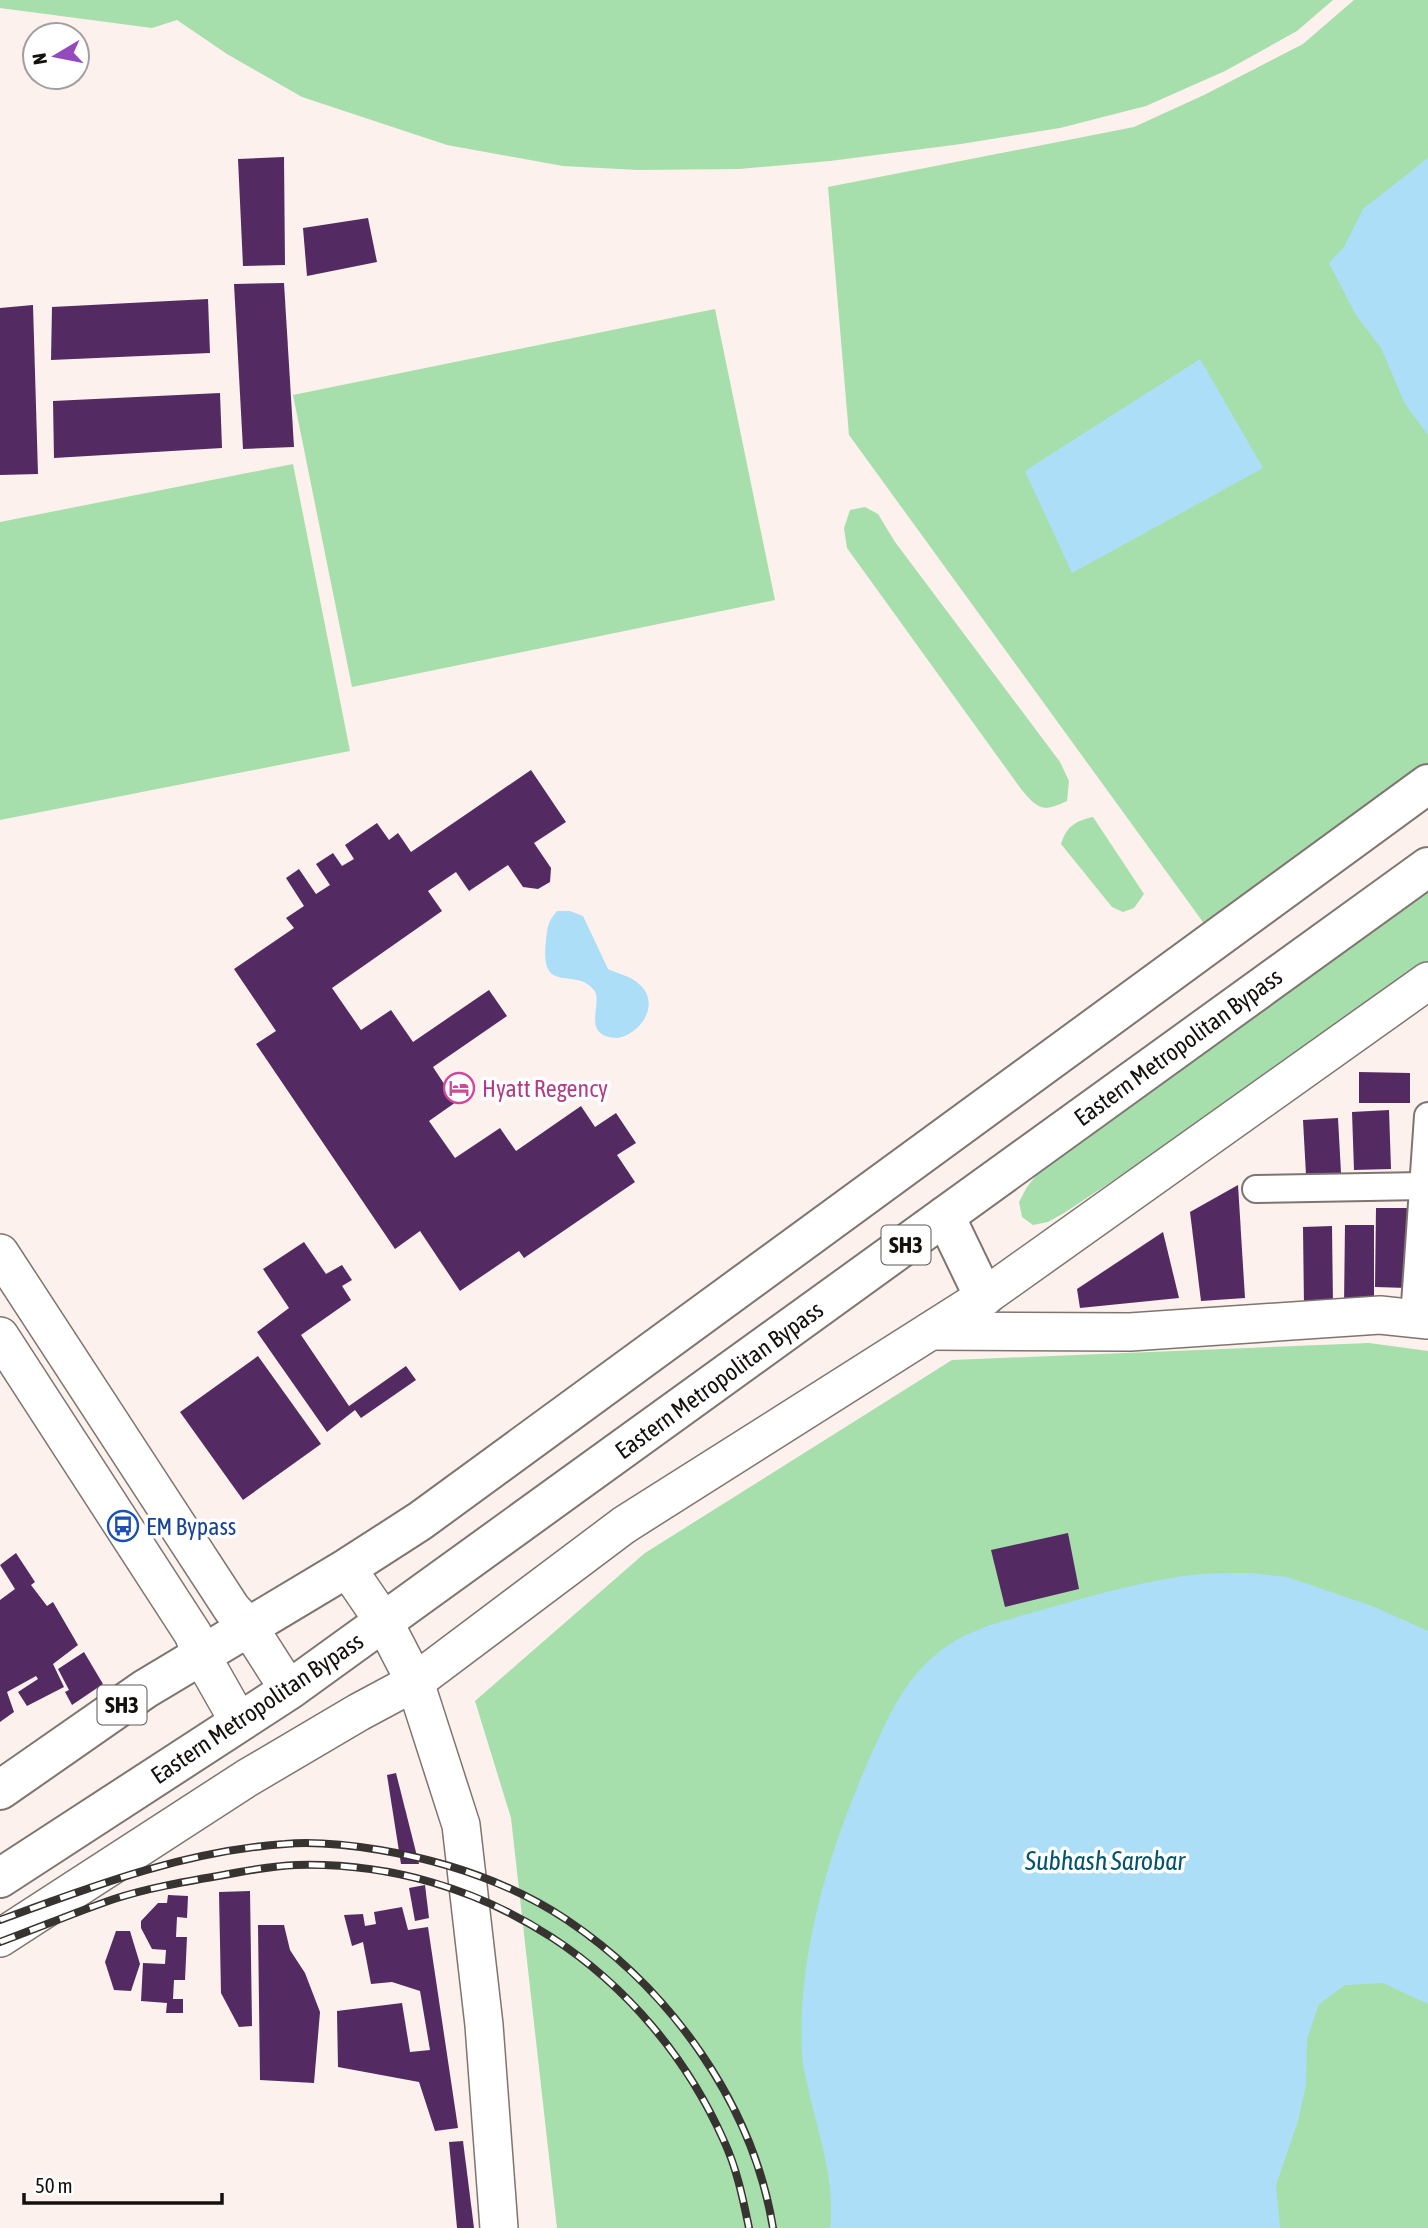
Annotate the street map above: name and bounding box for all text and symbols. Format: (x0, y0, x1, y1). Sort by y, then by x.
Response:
north arrow (21, 21, 91, 91)
text: N (27, 52, 51, 66)
street label: Eastern Metropolitan Bypass (1069, 963, 1287, 1131)
hotel icon: Hyatt Regency (442, 1071, 476, 1105)
place label: Hyatt Regency (482, 1075, 608, 1102)
road number: SH3 (881, 1226, 930, 1264)
street label: Eastern Metropolitan Bypass (610, 1296, 828, 1464)
bus stop icon: EM Bypass (106, 1509, 140, 1543)
place label: EM Bypass (146, 1513, 236, 1540)
street label: Eastern Metropolitan Bypass (146, 1627, 368, 1789)
road number: SH3 (97, 1686, 146, 1724)
water label: Subhash Sarobar (1024, 1846, 1186, 1876)
scale bar (24, 2162, 222, 2206)
text: 50 m (35, 2173, 73, 2197)

